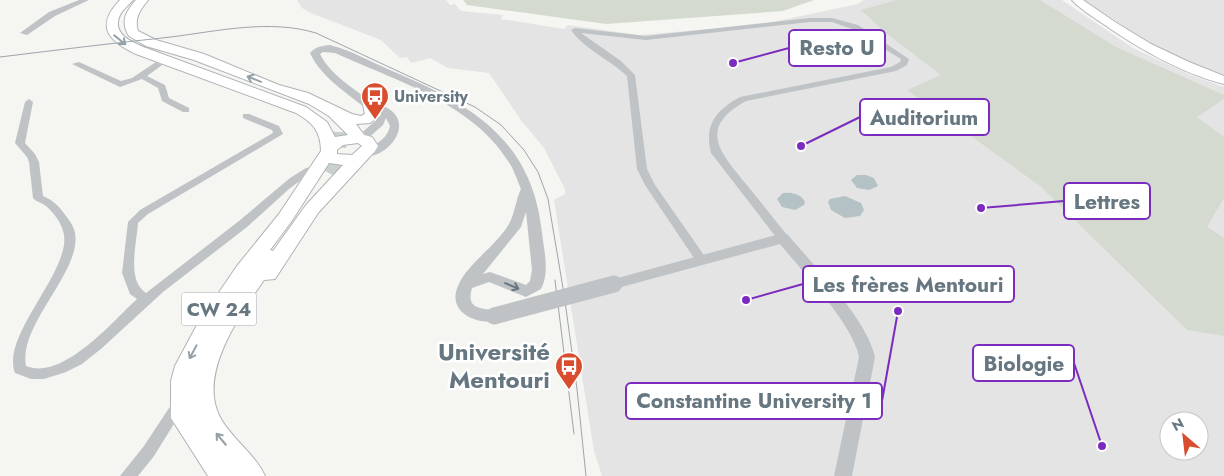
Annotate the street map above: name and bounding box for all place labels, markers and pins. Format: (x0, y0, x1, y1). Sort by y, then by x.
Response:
callout: Resto U (789, 30, 885, 66)
bus stop icon: University (360, 81, 390, 120)
place label: University (394, 85, 469, 108)
callout: Auditorium (860, 99, 989, 135)
callout: Lettres (1064, 183, 1150, 219)
callout: Les frères Mentouri (803, 266, 1014, 302)
place label: Université Mentouri (438, 334, 550, 397)
callout: Biologie (973, 345, 1074, 381)
bus stop icon: Université Mentouri (554, 351, 584, 390)
callout: Constantine University 1 (626, 383, 882, 419)

